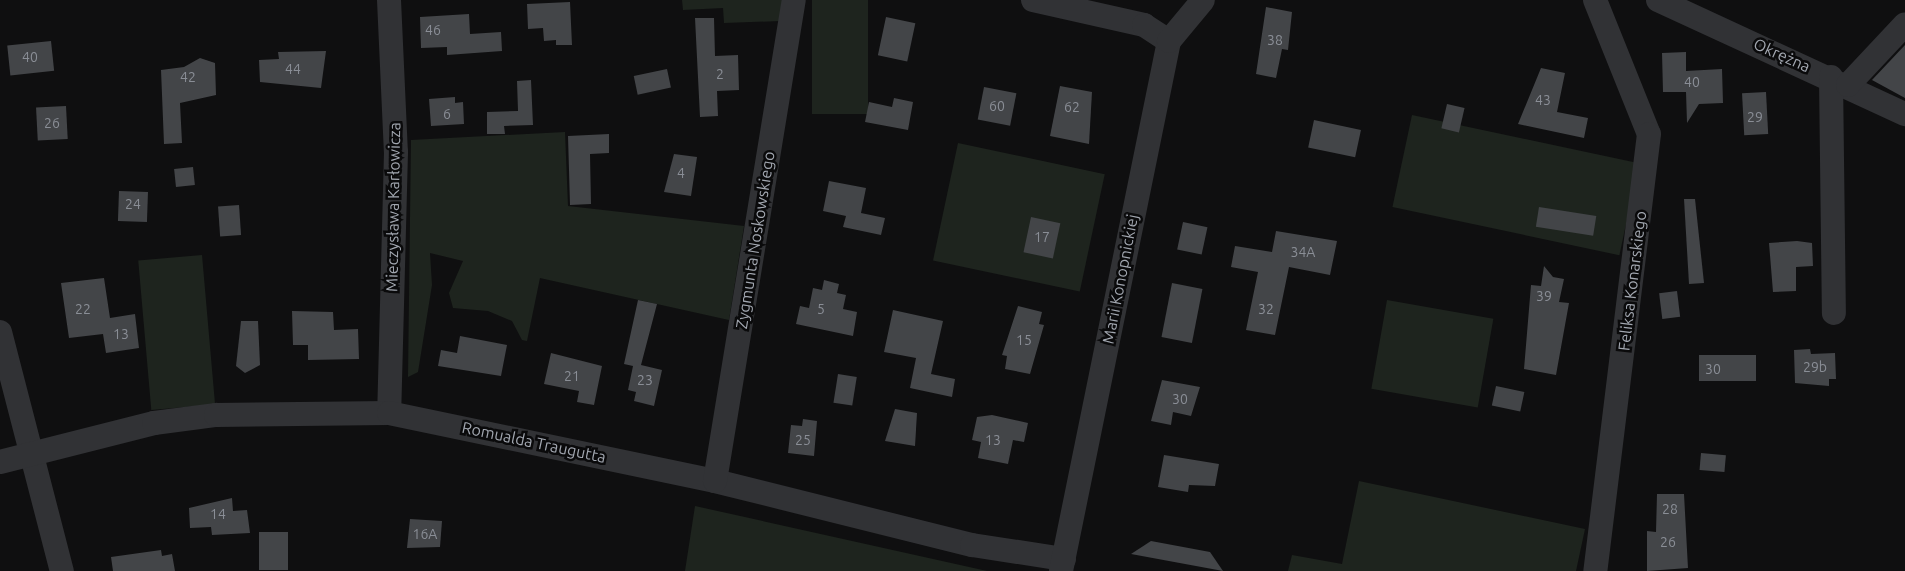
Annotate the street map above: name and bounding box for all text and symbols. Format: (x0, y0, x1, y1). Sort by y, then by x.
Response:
house number: 46 (425, 22, 441, 38)
house number: 38 (1267, 32, 1283, 48)
street label: Okrężna (1751, 34, 1813, 76)
house number: 40 (22, 49, 38, 65)
house number: 44 (285, 61, 301, 77)
house number: 2 (716, 66, 724, 82)
house number: 42 (180, 69, 196, 85)
house number: 40 (1684, 74, 1700, 90)
house number: 43 (1535, 92, 1551, 108)
house number: 60 (989, 98, 1005, 114)
house number: 62 (1064, 99, 1080, 115)
house number: 6 (443, 106, 451, 122)
house number: 29 (1747, 109, 1763, 125)
house number: 26 (44, 115, 60, 131)
street label: Mieczysława Karłowicza (382, 122, 404, 292)
street label: Zygmunta Noskowskiego (731, 150, 779, 330)
house number: 4 (677, 165, 685, 181)
house number: 24 (125, 196, 141, 212)
street label: Feliksa Konarskiego (1614, 210, 1650, 352)
street label: Marii Konopnickiej (1098, 213, 1142, 345)
house number: 17 (1034, 229, 1050, 245)
house number: 34A (1291, 244, 1315, 260)
house number: 39 (1536, 288, 1552, 304)
house number: 22 (75, 301, 91, 317)
house number: 5 (817, 301, 825, 317)
house number: 32 (1258, 301, 1274, 317)
house number: 13 (113, 326, 129, 342)
house number: 15 (1016, 332, 1032, 348)
house number: 29b (1803, 359, 1827, 375)
house number: 30 (1705, 361, 1721, 377)
house number: 21 (564, 368, 580, 384)
house number: 23 (637, 372, 653, 388)
house number: 30 (1172, 391, 1188, 407)
street label: Romualda Traugutta (460, 417, 608, 467)
house number: 25 (795, 432, 811, 448)
house number: 13 (985, 432, 1001, 448)
house number: 28 (1662, 501, 1678, 517)
house number: 14 (210, 506, 226, 522)
house number: 16A (413, 526, 437, 542)
house number: 26 (1660, 534, 1676, 550)

